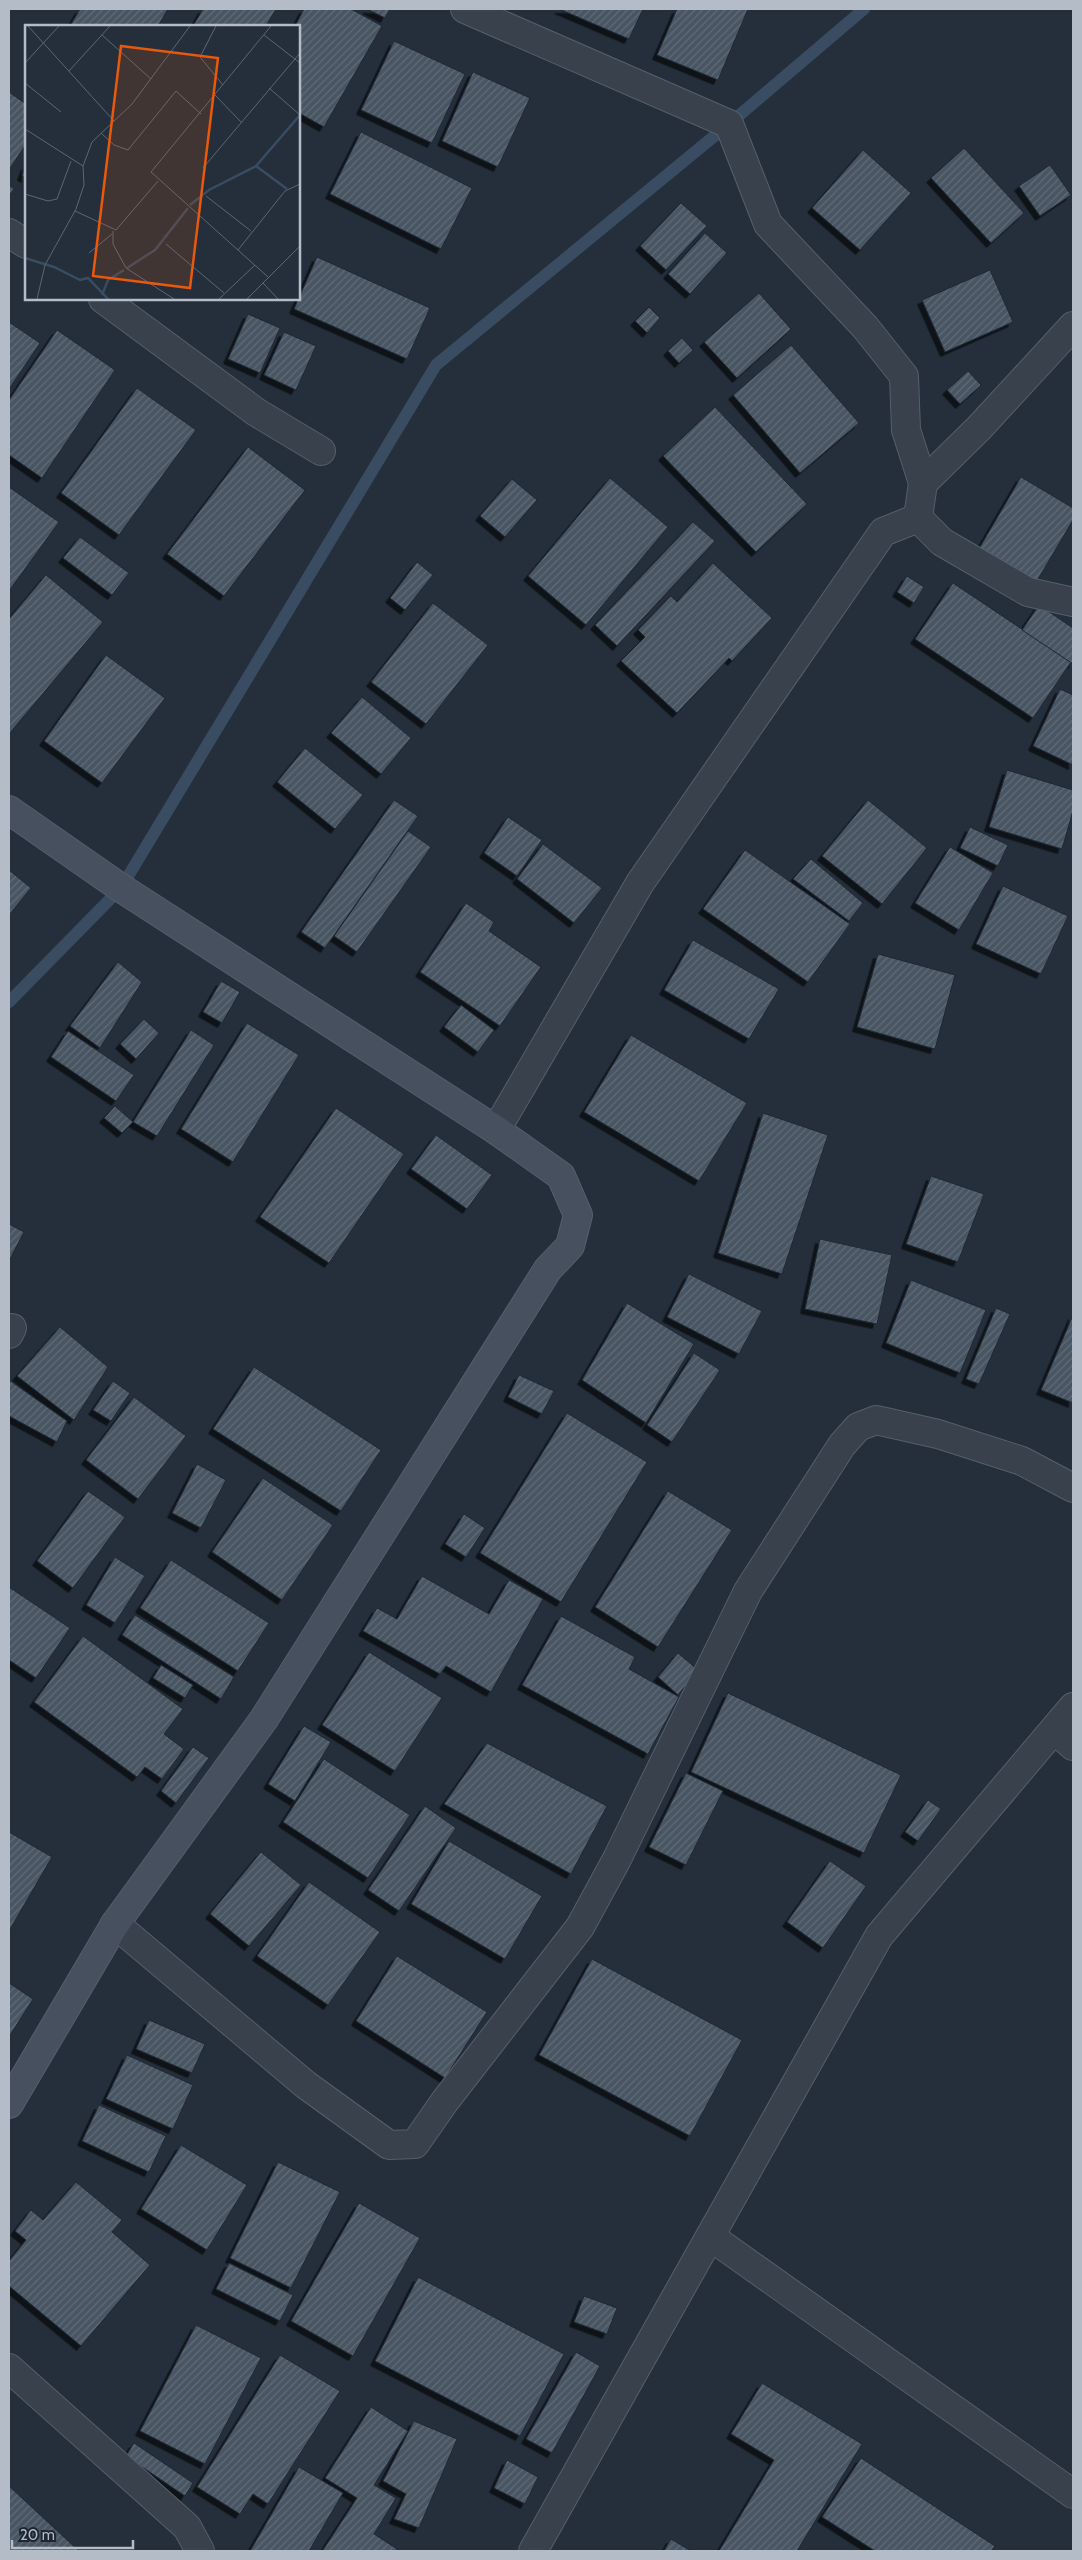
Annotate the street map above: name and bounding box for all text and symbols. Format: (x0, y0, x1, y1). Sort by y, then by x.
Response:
inset map (25, 25, 300, 300)
scale bar (12, 2518, 134, 2550)
text: 20 m (20, 2526, 55, 2544)

